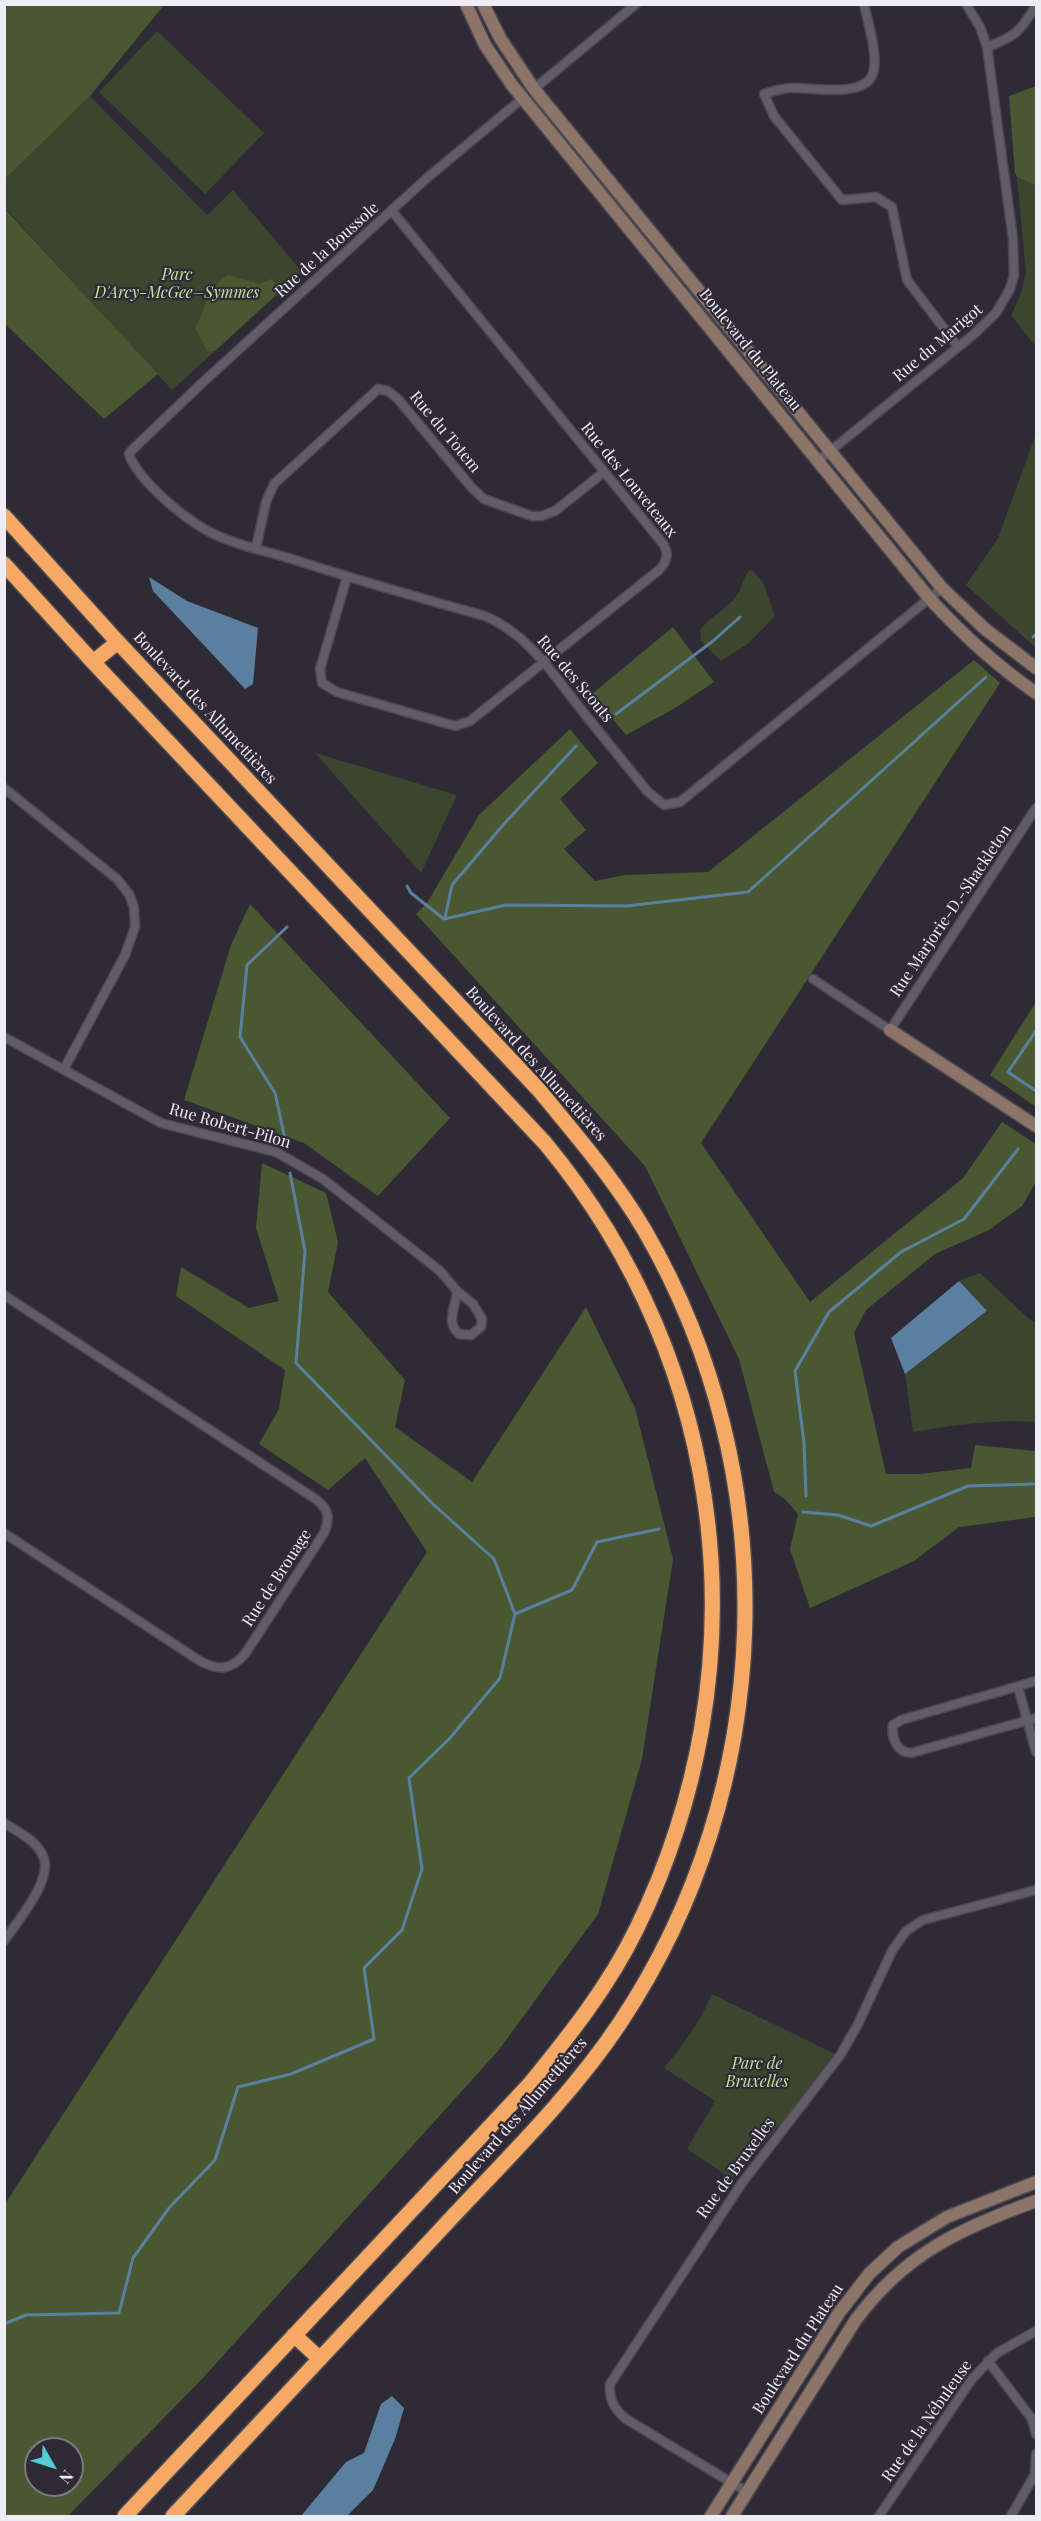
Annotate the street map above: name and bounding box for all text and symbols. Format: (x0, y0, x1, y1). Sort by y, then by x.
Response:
street label: Rue de la Boussole (271, 198, 383, 302)
park label: Parc D'Arcy-McGee–Symmes (95, 265, 259, 303)
street label: Boulevard du Plateau (695, 285, 805, 415)
street label: Rue du Marigot (889, 300, 987, 386)
street label: Rue du Totem (405, 387, 485, 477)
street label: Rue des Louveteaux (577, 418, 681, 542)
street label: Boulevard des Allumettières (129, 628, 281, 788)
street label: Rue des Scouts (533, 632, 617, 726)
street label: Rue Marjorie-D.-Shackleton (886, 821, 1016, 1001)
street label: Boulevard des Allumettières (462, 983, 610, 1145)
street label: Rue Robert-Pilon (167, 1099, 293, 1153)
street label: Rue de Brouage (238, 1526, 316, 1630)
street label: Boulevard des Allumettières (445, 2034, 591, 2198)
park label: Parc de Bruxelles (725, 2054, 789, 2092)
street label: Rue de Bruxelles (693, 2114, 779, 2222)
street label: Boulevard du Plateau (749, 2280, 847, 2418)
street label: Rue de la Nébuleuse (878, 2356, 976, 2486)
north arrow (24, 2437, 84, 2497)
text: N (55, 2466, 79, 2488)

